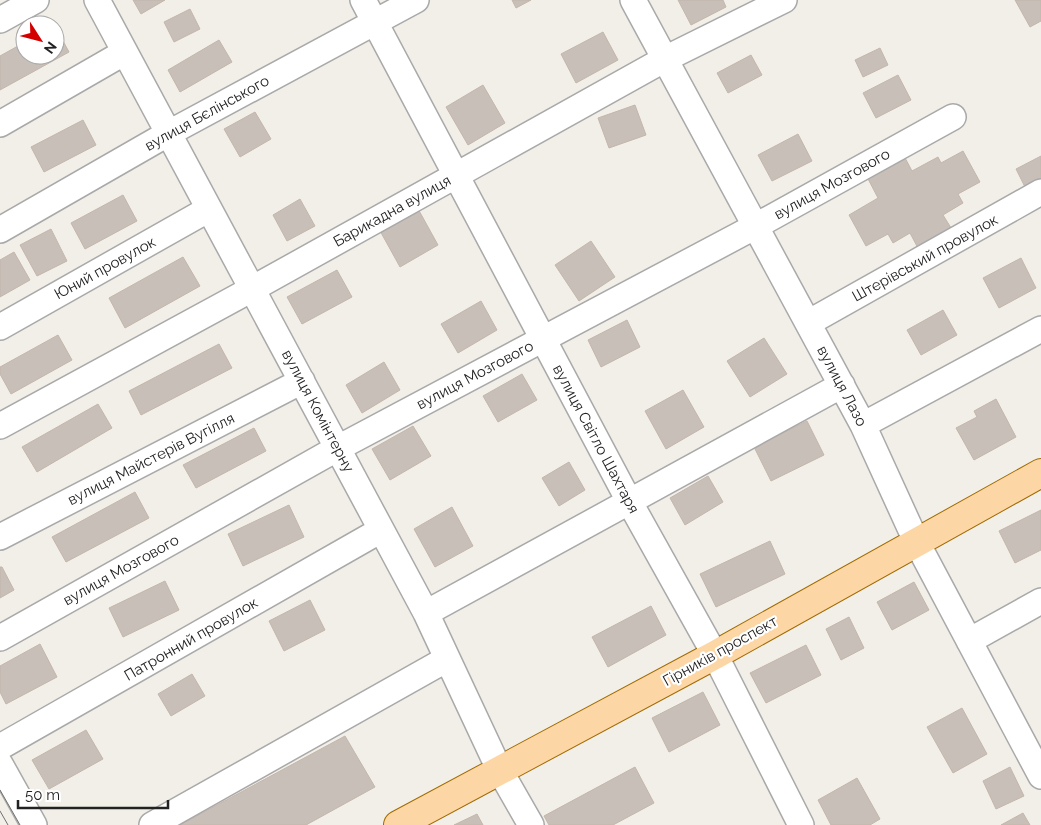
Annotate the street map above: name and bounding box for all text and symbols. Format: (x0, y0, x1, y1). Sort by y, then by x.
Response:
north arrow (15, 15, 65, 65)
text: N (41, 39, 60, 57)
street label: вулиця Бєлінського (142, 71, 272, 155)
street label: вулиця Мозгового (771, 145, 893, 223)
street label: Барикадна вулиця (330, 171, 454, 251)
street label: Штерівський провулок (849, 210, 1001, 306)
street label: Юний провулок (51, 233, 159, 303)
street label: вулиця Мозгового (414, 337, 537, 413)
street label: вулиця Лазо (813, 343, 871, 429)
street label: вулиця Комінтерну (278, 347, 358, 475)
street label: вулиця Світло Шахтаря (549, 361, 643, 517)
street label: вулиця Майстерів Вугілля (65, 409, 237, 509)
street label: вулиця Мозгового (60, 531, 182, 609)
street label: Патронний провулок (121, 593, 261, 685)
street label: Гірників проспект (660, 612, 780, 690)
scale bar (18, 778, 168, 810)
text: 50 m (25, 786, 60, 804)

